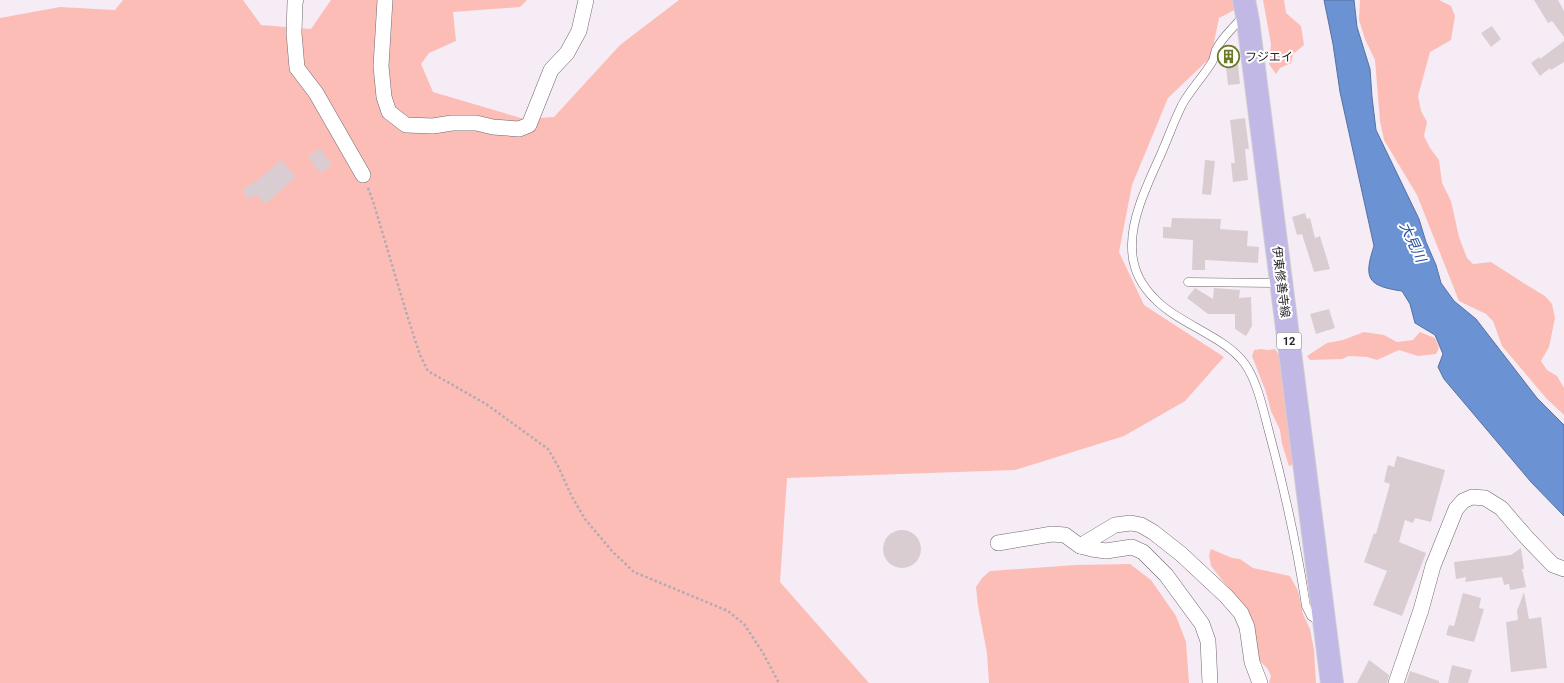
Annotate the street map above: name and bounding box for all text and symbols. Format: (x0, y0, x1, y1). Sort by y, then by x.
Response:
building icon: フジエイ (1217, 45, 1241, 69)
place label: フジエイ (1245, 50, 1293, 64)
water label: 大見川 (1397, 220, 1430, 266)
street label: 伊東修善寺線 (1270, 245, 1292, 319)
road number: 12 (1276, 332, 1302, 350)

